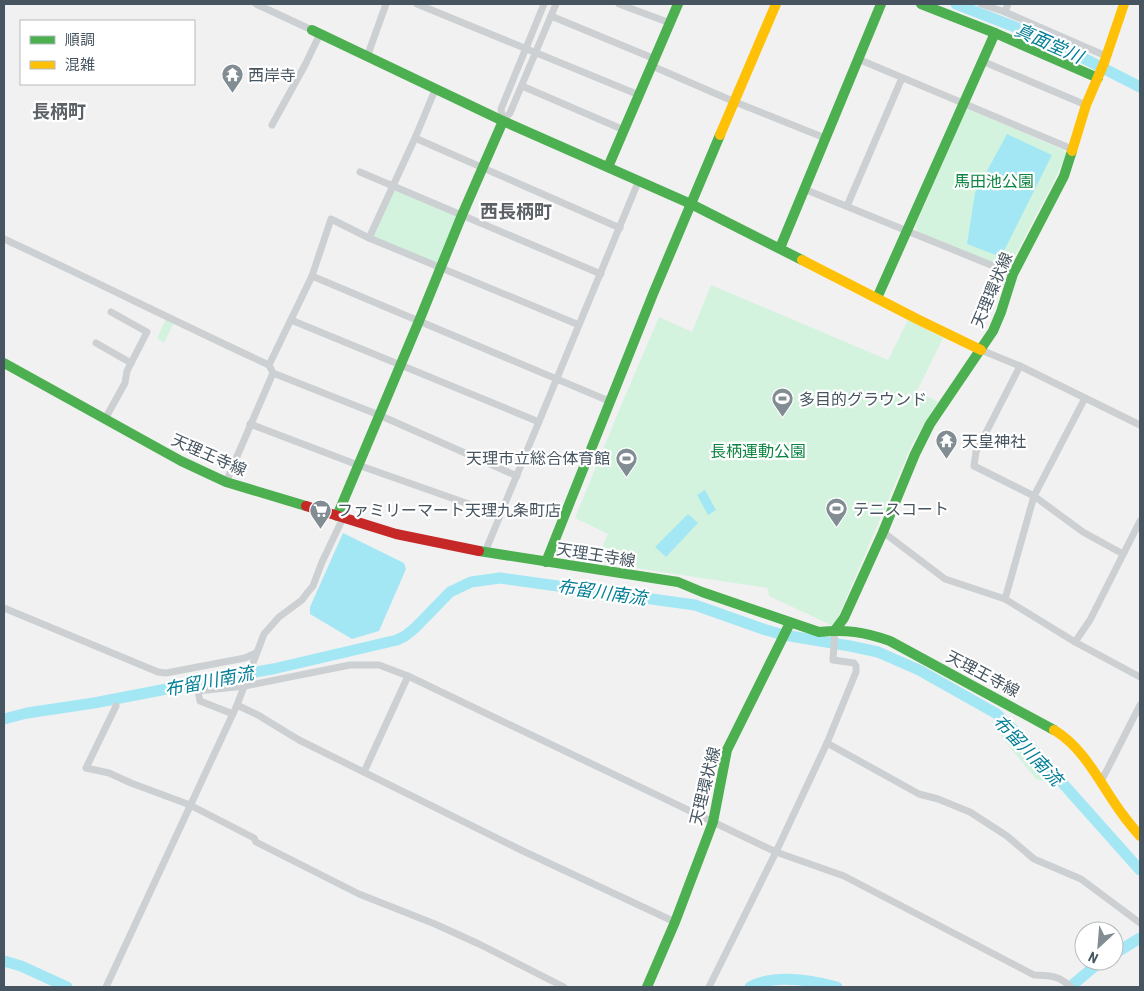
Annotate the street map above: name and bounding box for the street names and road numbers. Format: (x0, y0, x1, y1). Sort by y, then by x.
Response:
street label: 天理環状線 (968, 249, 1016, 331)
street label: 天理王寺線 (169, 430, 249, 480)
street label: 天理王寺線 (555, 539, 637, 571)
street label: 天理王寺線 (943, 647, 1023, 701)
street label: 天理環状線 (686, 745, 724, 827)

